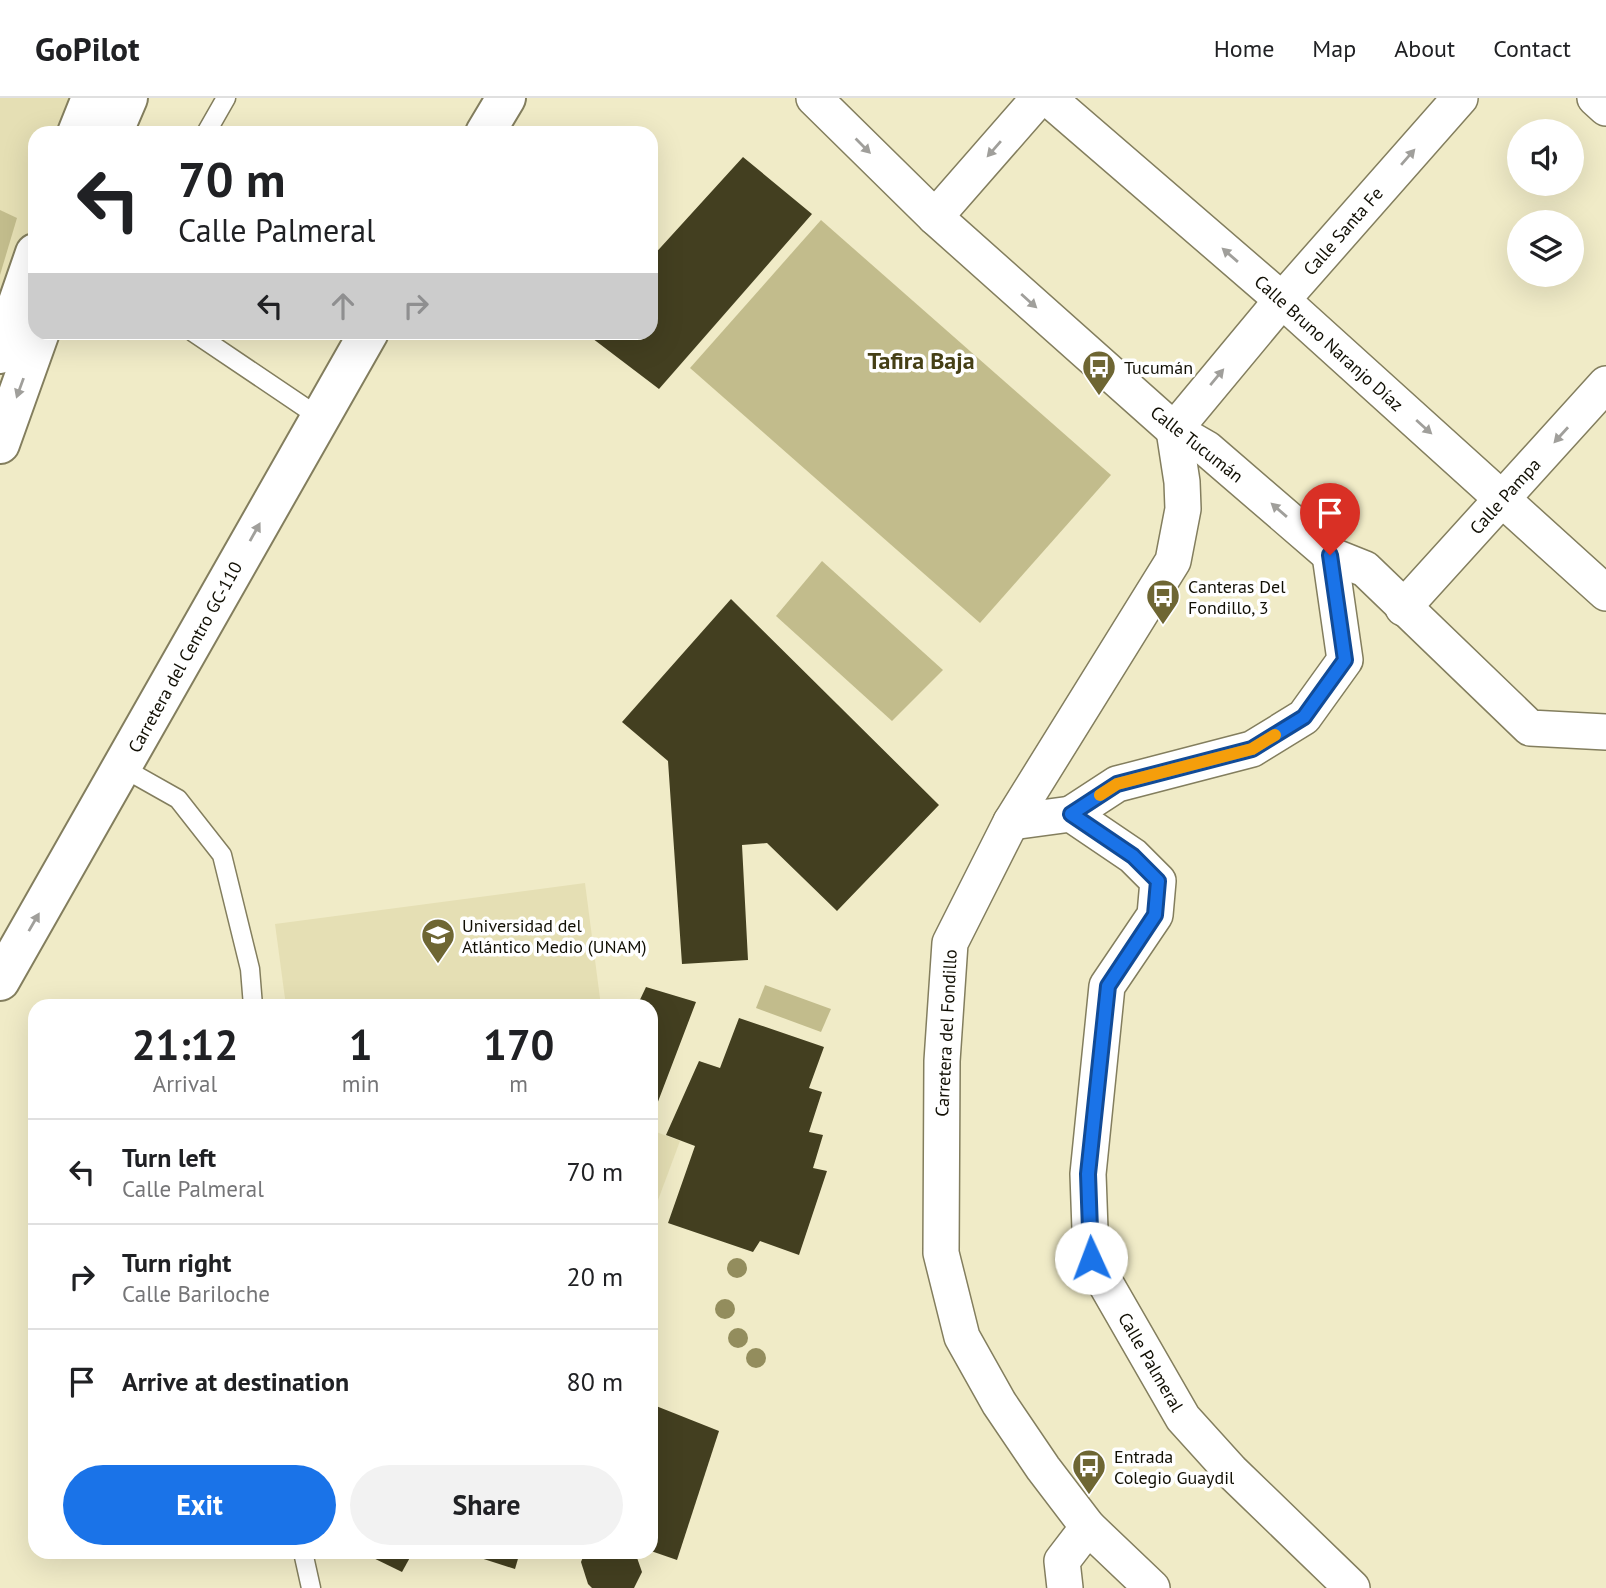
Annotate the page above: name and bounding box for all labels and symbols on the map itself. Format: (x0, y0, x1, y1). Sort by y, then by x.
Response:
one-way arrow (854, 137, 871, 153)
one-way arrow (987, 141, 1002, 158)
one-way arrow (1400, 148, 1416, 166)
street label: Calle Santa Fe (1298, 182, 1388, 280)
one-way arrow (1221, 247, 1239, 263)
street label: Calle Bruno Naranjo Díaz (1250, 270, 1408, 416)
one-way arrow (1020, 293, 1038, 309)
district label: Tafira Baja (867, 345, 975, 376)
bus stop icon: Tucumán (1080, 348, 1118, 397)
place label: Tucumán (1124, 356, 1193, 379)
one-way arrow (1210, 369, 1225, 387)
one-way arrow (14, 378, 25, 399)
street label: Calle Tucumán (1146, 401, 1248, 487)
one-way arrow (1415, 419, 1433, 435)
one-way arrow (1554, 426, 1569, 443)
street label: Calle Pampa (1465, 453, 1545, 539)
pin (1300, 483, 1360, 555)
one-way arrow (1270, 503, 1287, 518)
one-way arrow (249, 523, 261, 542)
street label: Carretera del Centro GC-110 (123, 557, 247, 757)
place label: Canteras Del Fondillo, 3 (1188, 575, 1286, 619)
bus stop icon: Canteras Del Fondillo, 3 (1144, 577, 1182, 626)
one-way arrow (28, 913, 40, 932)
place label: Universidad del Atlántico Medio (UNAM) (462, 914, 647, 958)
school or university icon: Universidad del Atlántico Medio (UNAM) (419, 916, 457, 965)
street label: Carretera del Fondillo (930, 949, 962, 1117)
position arrow (1054, 1221, 1128, 1295)
street label: Calle Palmeral (1113, 1308, 1189, 1416)
place label: Entrada Colegio Guaydil (1114, 1445, 1235, 1489)
bus stop icon: Entrada Colegio Guaydil (1070, 1447, 1108, 1496)

